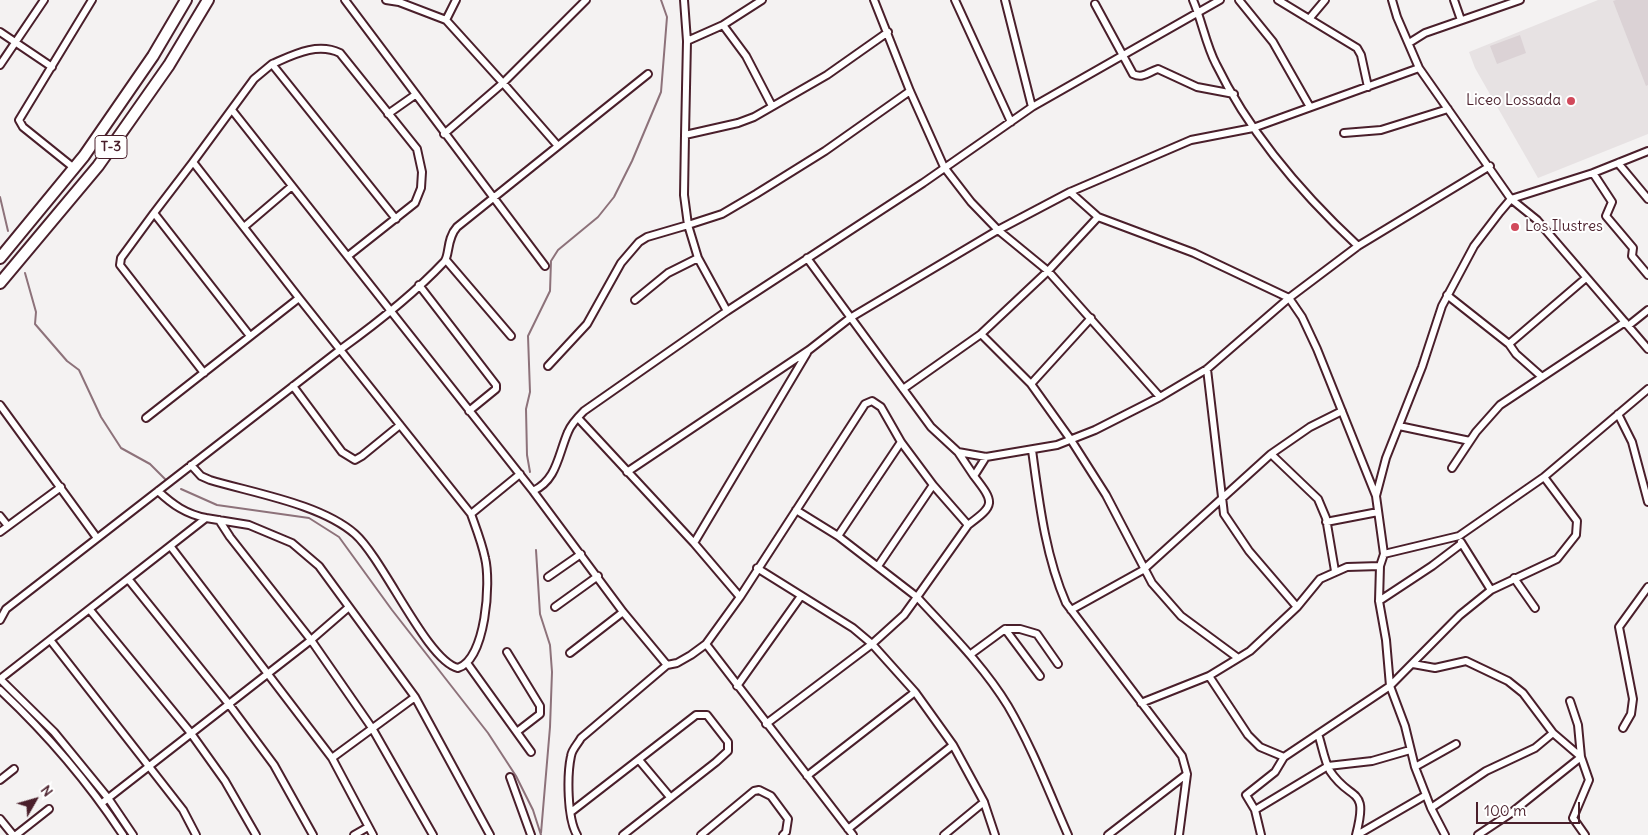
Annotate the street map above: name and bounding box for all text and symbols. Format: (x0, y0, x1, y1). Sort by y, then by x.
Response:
place label: Liceo Lossada (1466, 92, 1561, 110)
marker: Liceo Lossada (1565, 95, 1577, 107)
road number: T-3 (95, 136, 127, 158)
place label: Los Ilustres (1525, 218, 1603, 236)
marker: Los Ilustres (1509, 221, 1521, 233)
north arrow (10, 775, 60, 825)
text: N (37, 781, 57, 800)
scale bar (1478, 792, 1582, 824)
text: 100 m (1484, 801, 1526, 820)

